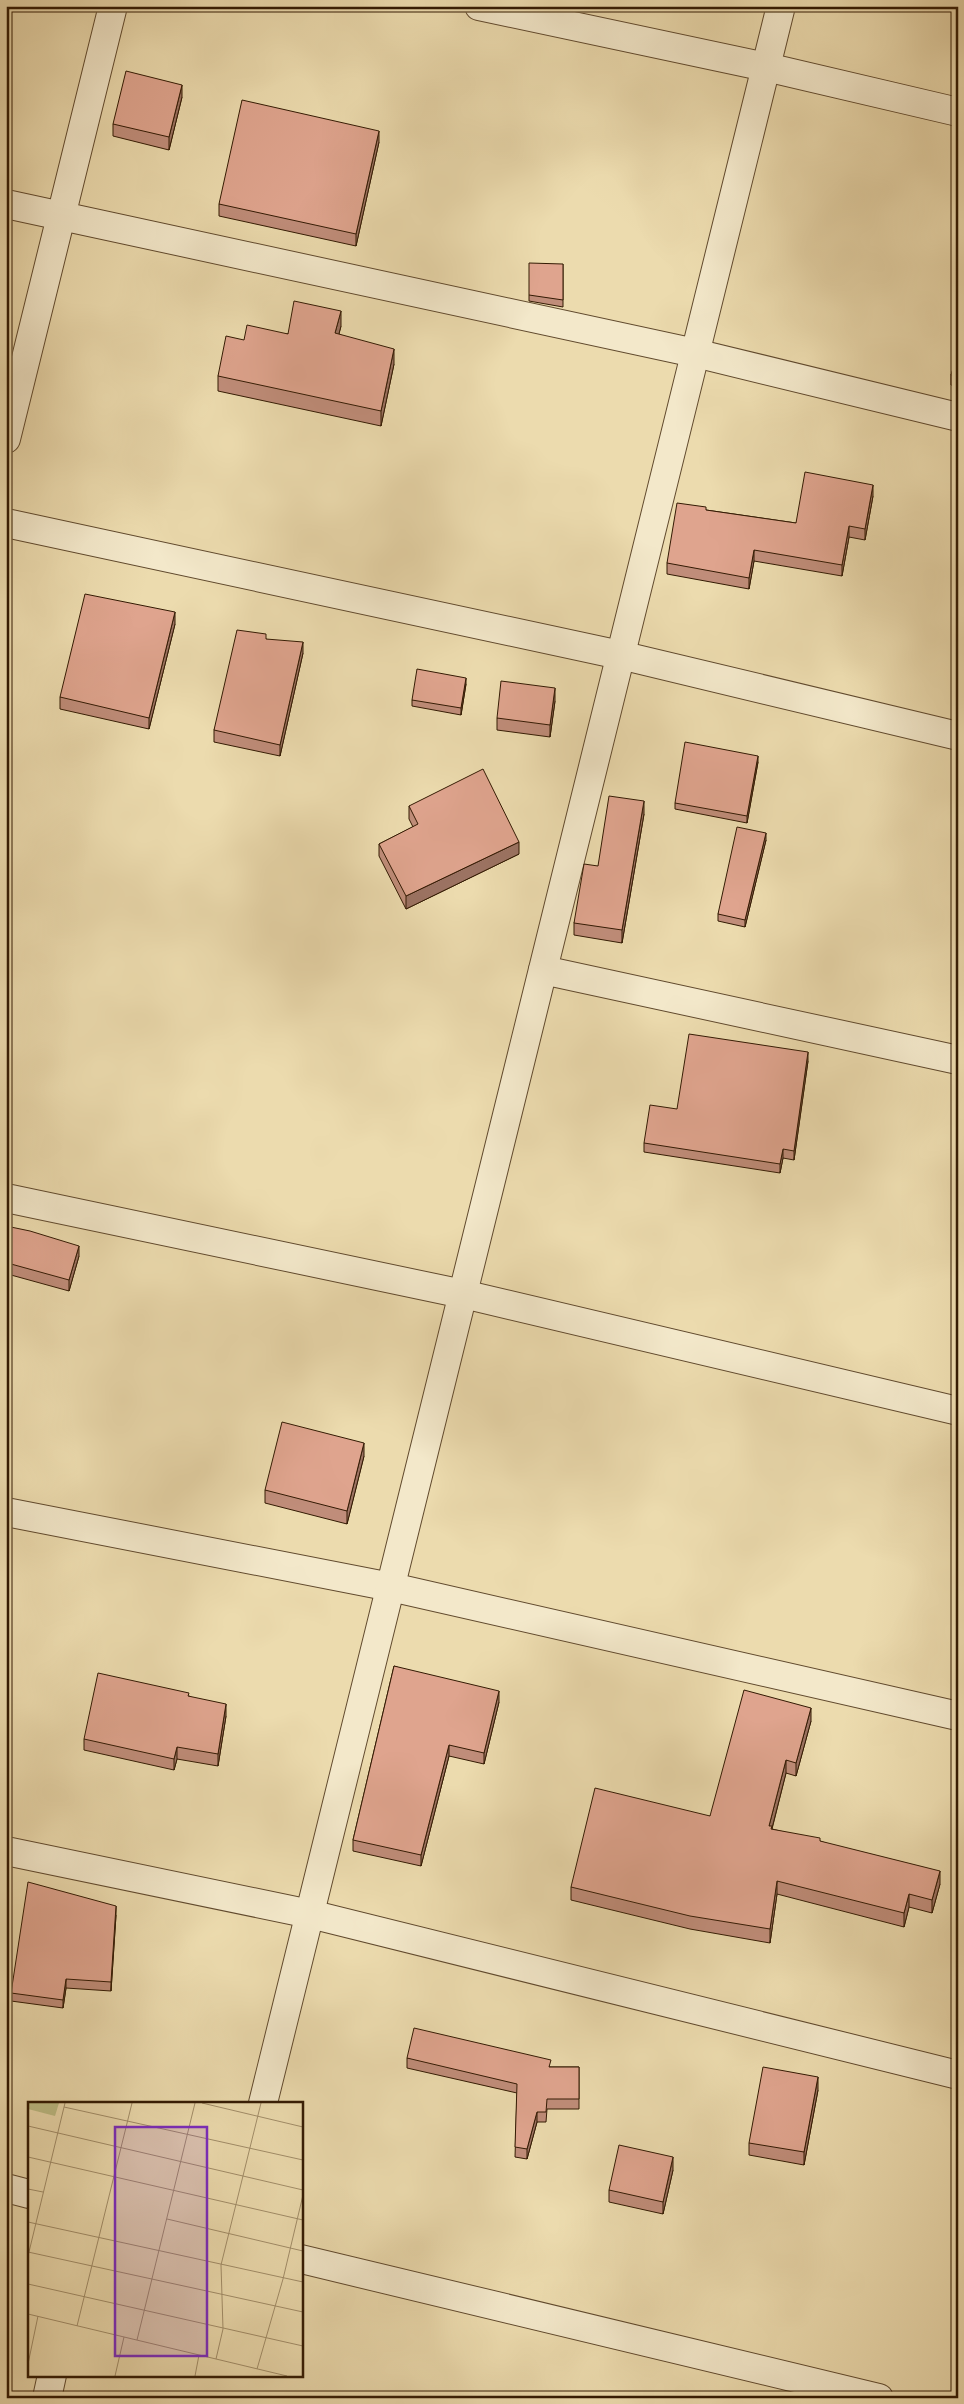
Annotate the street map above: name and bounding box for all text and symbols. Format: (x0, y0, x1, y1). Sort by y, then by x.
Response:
inset map (28, 2102, 302, 2376)

